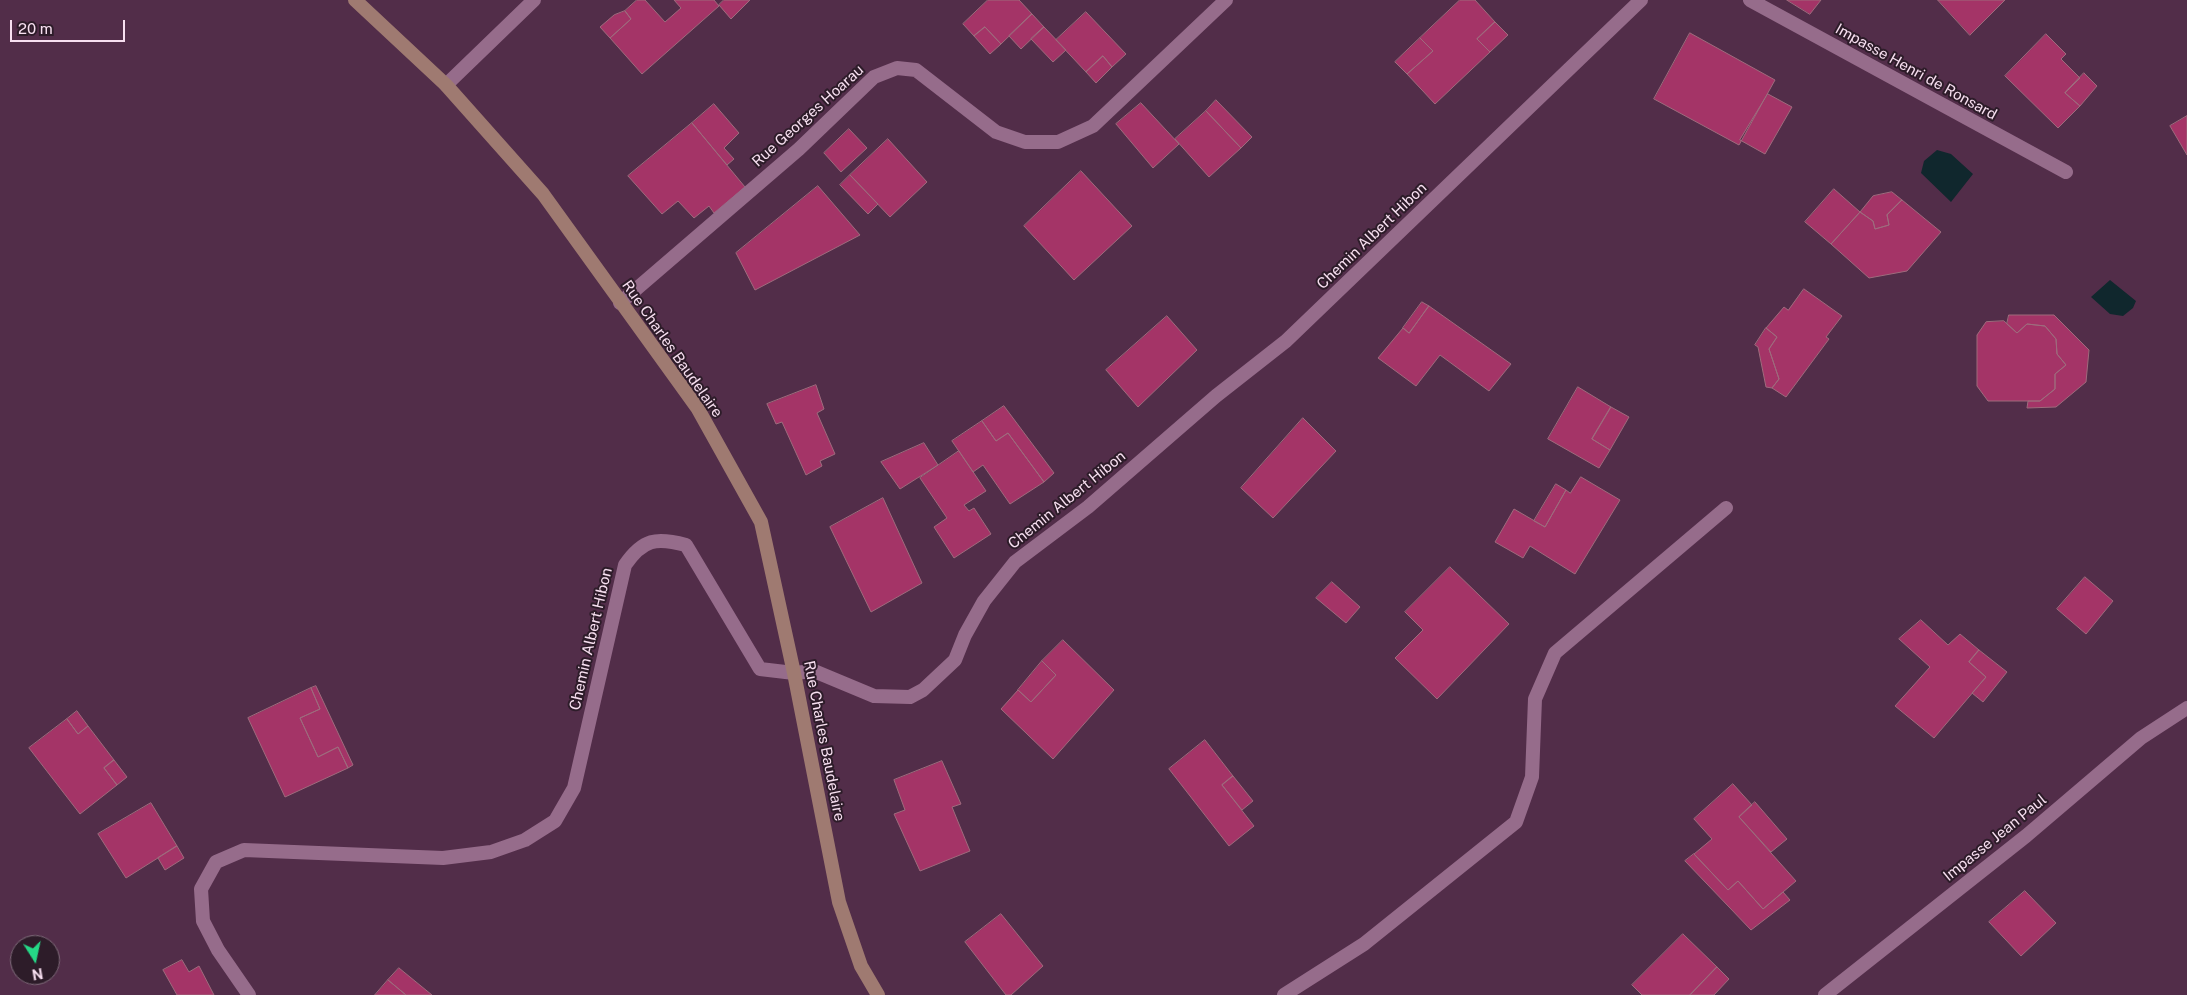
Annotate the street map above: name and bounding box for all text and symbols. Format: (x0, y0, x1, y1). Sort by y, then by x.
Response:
scale bar (12, 10, 128, 42)
text: 20 m (18, 20, 53, 37)
street label: Impasse Henri de Ronsard (1832, 20, 2000, 124)
street label: Rue Georges Hoarau (749, 61, 867, 171)
street label: Chemin Albert Hibon (1313, 179, 1431, 293)
street label: Rue Charles Baudelaire (618, 277, 726, 421)
street label: Chemin Albert Hibon (1005, 447, 1129, 553)
street label: Chemin Albert Hibon (566, 566, 616, 712)
street label: Rue Charles Baudelaire (800, 659, 848, 823)
street label: Impasse Jean Paul (1940, 791, 2050, 885)
north arrow (10, 935, 60, 985)
text: N (31, 965, 44, 983)

